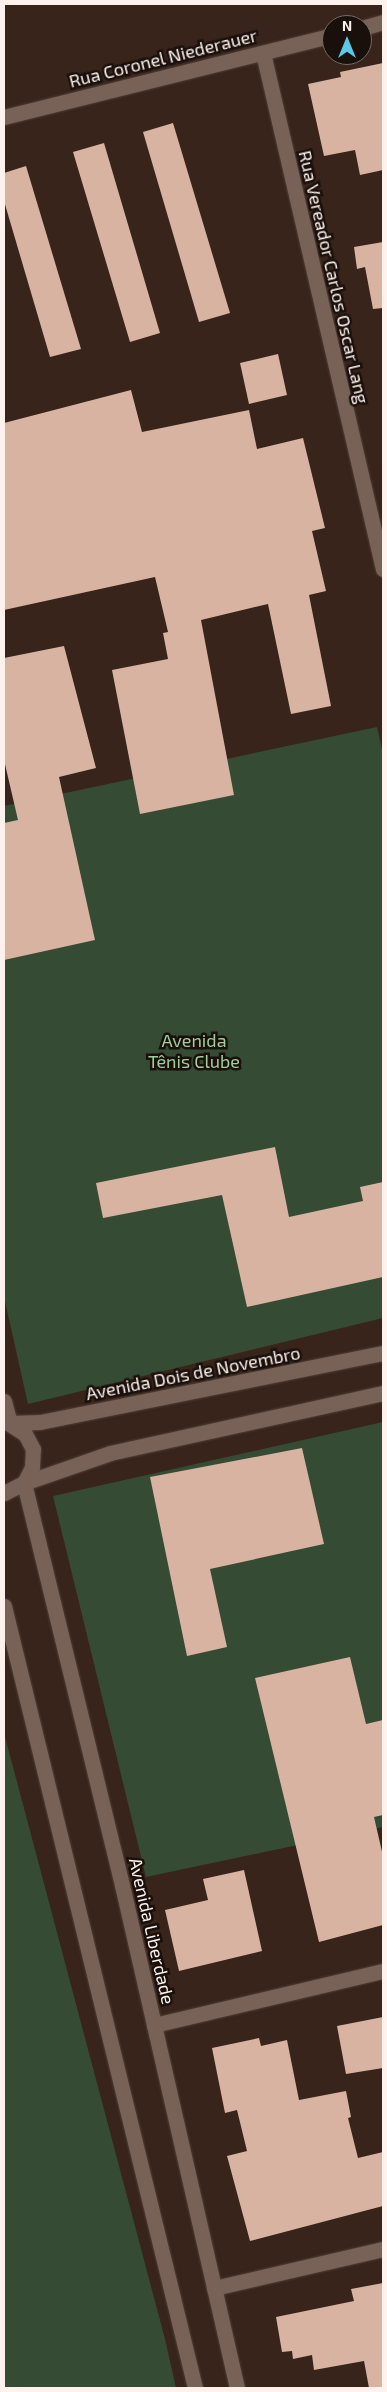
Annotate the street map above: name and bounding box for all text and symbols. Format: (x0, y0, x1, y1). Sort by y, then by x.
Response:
north arrow (322, 15, 372, 65)
text: N (342, 17, 352, 34)
street label: Rua Coronel Niederauer (67, 24, 259, 92)
street label: Rua Vereador Carlos Oscar Lang (294, 148, 374, 406)
park label: Avenida Tênis Clube (148, 1030, 240, 1072)
street label: Avenida Dois de Novembro (84, 1342, 302, 1404)
street label: Avenida Liberdade (125, 1856, 179, 2006)

